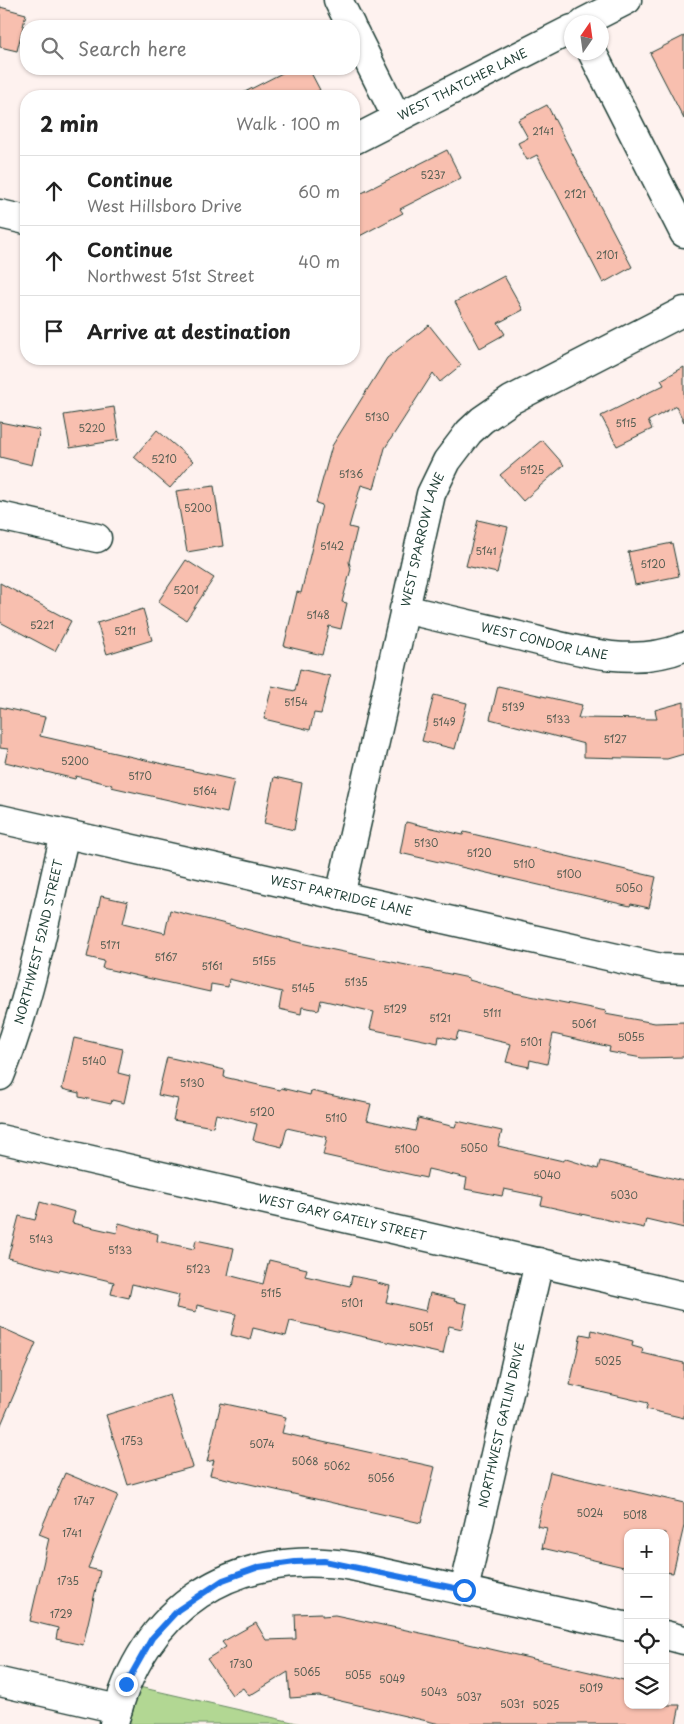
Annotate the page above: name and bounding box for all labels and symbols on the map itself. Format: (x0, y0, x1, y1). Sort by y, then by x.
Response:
north arrow (564, 15, 609, 60)
street label: WEST THATCHER LANE (394, 43, 531, 124)
house number: 2141 (532, 123, 554, 138)
house number: 5237 (421, 167, 446, 182)
house number: 2121 (564, 186, 586, 201)
house number: 2101 (596, 247, 618, 262)
house number: 5130 (365, 409, 389, 424)
house number: 5115 (615, 415, 637, 430)
house number: 5220 (79, 420, 105, 435)
house number: 5210 (151, 451, 177, 466)
house number: 5125 (520, 462, 544, 477)
house number: 5136 (339, 466, 363, 481)
street label: WEST SPARROW LANE (396, 469, 448, 608)
house number: 5200 (184, 500, 212, 515)
house number: 5142 (320, 538, 344, 553)
house number: 5141 (475, 543, 497, 558)
house number: 5120 (640, 556, 666, 571)
house number: 5201 (173, 582, 199, 597)
house number: 5148 (306, 607, 330, 622)
house number: 5221 (30, 617, 54, 632)
street label: WEST CONDOR LANE (479, 617, 609, 663)
house number: 5211 (114, 623, 136, 638)
house number: 5154 (284, 694, 308, 709)
house number: 5139 (501, 699, 525, 714)
house number: 5133 (546, 711, 570, 726)
house number: 5149 (432, 714, 456, 729)
house number: 5127 (603, 731, 627, 746)
house number: 5200 (61, 753, 89, 768)
house number: 5170 (128, 768, 152, 783)
house number: 5164 (193, 783, 218, 798)
house number: 5130 (414, 835, 438, 850)
house number: 5120 (466, 845, 492, 860)
house number: 5110 (513, 856, 535, 871)
street label: NORTHWEST 52ND STREET (9, 857, 67, 1026)
house number: 5100 (556, 866, 582, 881)
street label: WEST PARTRIDGE LANE (269, 870, 415, 920)
house number: 5050 (615, 880, 643, 895)
house number: 5171 (100, 937, 120, 952)
house number: 5167 (155, 949, 178, 964)
house number: 5155 (252, 953, 276, 968)
house number: 5161 (201, 958, 223, 973)
house number: 5135 (344, 974, 368, 989)
house number: 5145 (291, 980, 315, 995)
house number: 5129 (383, 1001, 407, 1016)
house number: 5111 (483, 1005, 501, 1020)
house number: 5121 (429, 1010, 451, 1025)
house number: 5061 (572, 1016, 596, 1031)
house number: 5055 (618, 1029, 645, 1044)
house number: 5101 (520, 1034, 542, 1049)
house number: 5140 (82, 1053, 106, 1068)
house number: 5130 (180, 1075, 204, 1090)
house number: 5120 (249, 1104, 275, 1119)
house number: 5110 (325, 1110, 347, 1125)
house number: 5050 (460, 1140, 488, 1155)
house number: 5100 (394, 1141, 420, 1156)
house number: 5040 (533, 1167, 561, 1182)
house number: 5030 (610, 1187, 638, 1202)
street label: WEST GARY GATELY STREET (256, 1189, 429, 1245)
house number: 5143 (29, 1231, 53, 1246)
house number: 5133 (108, 1242, 132, 1257)
house number: 5123 (186, 1261, 210, 1276)
house number: 5115 (260, 1285, 282, 1300)
house number: 5101 (341, 1295, 363, 1310)
house number: 5051 (409, 1319, 433, 1334)
street label: NORTHWEST GATLIN DRIVE (473, 1341, 528, 1510)
house number: 5025 (595, 1353, 621, 1368)
house number: 1753 (121, 1433, 143, 1448)
house number: 5074 (249, 1436, 275, 1451)
house number: 5068 (292, 1453, 318, 1468)
house number: 5062 (324, 1458, 350, 1473)
house number: 5056 (367, 1470, 395, 1485)
house number: 1747 (73, 1493, 95, 1508)
house number: 5024 (577, 1505, 604, 1520)
house number: 5018 (623, 1507, 647, 1522)
house number: 1741 (62, 1525, 82, 1540)
house number: 1735 (57, 1573, 79, 1588)
route start (453, 1579, 476, 1602)
house number: 1729 (50, 1606, 72, 1621)
house number: 1730 (229, 1656, 253, 1671)
house number: 5065 (294, 1664, 321, 1679)
house number: 5055 (345, 1667, 372, 1682)
house number: 5049 (379, 1671, 405, 1686)
route end (115, 1673, 138, 1696)
house number: 5019 (579, 1680, 603, 1695)
house number: 5043 (421, 1684, 448, 1699)
house number: 5037 (456, 1689, 482, 1704)
house number: 5031 (500, 1696, 524, 1711)
house number: 5025 (533, 1697, 559, 1712)

